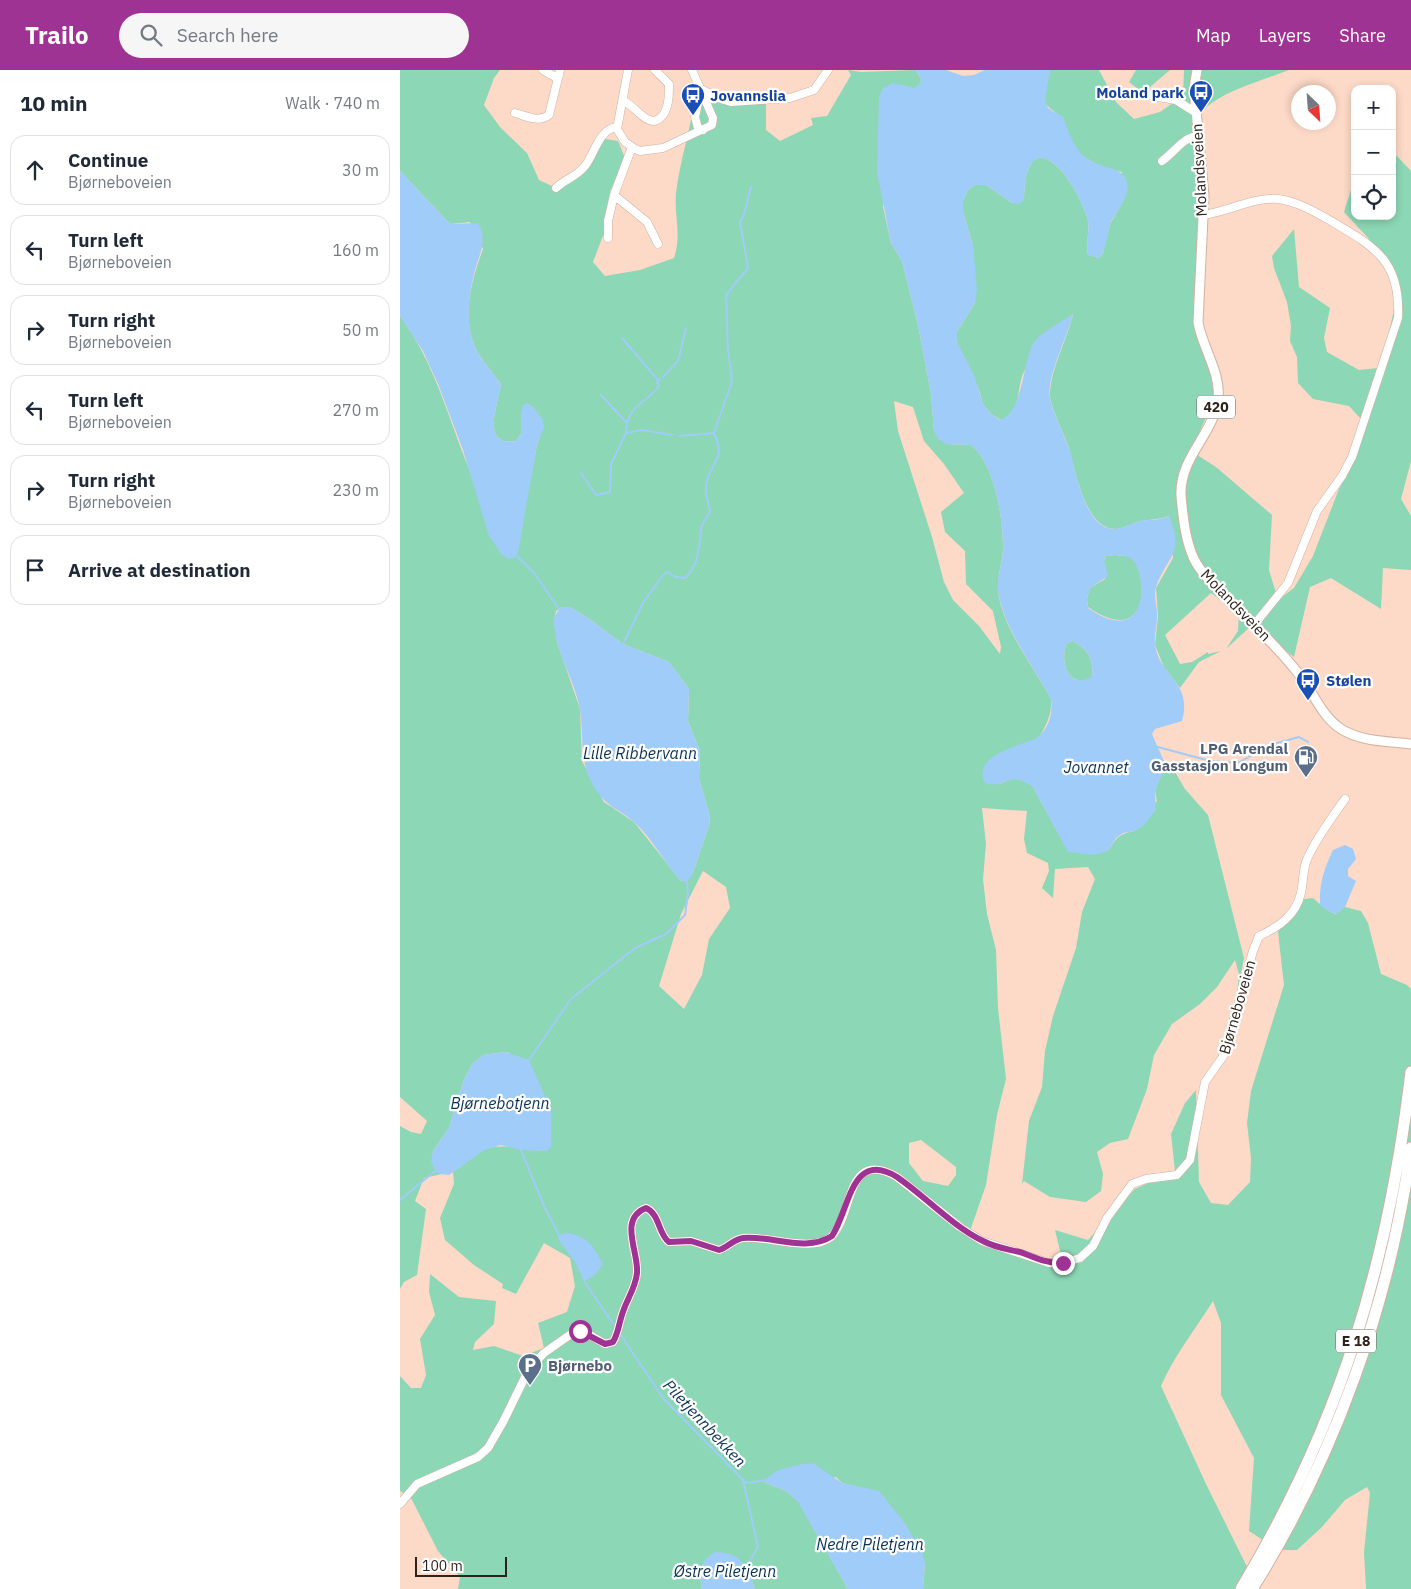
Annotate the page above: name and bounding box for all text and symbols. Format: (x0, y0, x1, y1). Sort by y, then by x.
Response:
search box (119, 13, 469, 58)
text: Trailo (25, 19, 89, 51)
icon: search (137, 21, 165, 49)
text: Search here (177, 23, 278, 47)
text: Map (1196, 24, 1231, 47)
text: Layers (1259, 24, 1311, 47)
text: Share (1339, 24, 1386, 47)
bus stop icon: Moland park (1188, 79, 1214, 113)
bus stop icon: Jovannslia (680, 82, 706, 116)
place label: Moland park (1096, 83, 1184, 102)
north arrow (1291, 85, 1336, 130)
map controls (1351, 85, 1396, 220)
button: + (1351, 85, 1396, 130)
place label: Jovannslia (710, 86, 786, 105)
text: 10 min (20, 89, 87, 117)
text: Walk · 740 m (285, 93, 380, 113)
street label: Molandsveien (1187, 123, 1211, 217)
button: − (1351, 130, 1396, 175)
text: Continue (68, 148, 148, 172)
icon: ahead (21, 156, 49, 184)
text: 30 m (342, 160, 379, 180)
text: Bjørneboveien (68, 172, 172, 192)
button: locate (1351, 175, 1396, 220)
text: Turn left (68, 228, 144, 252)
icon: left (21, 236, 49, 264)
text: 160 m (332, 240, 379, 260)
text: Bjørneboveien (68, 252, 172, 272)
text: Turn right (68, 308, 155, 332)
icon: right (21, 316, 49, 344)
text: 50 m (342, 320, 379, 340)
text: Bjørneboveien (68, 332, 172, 352)
text: Turn left (68, 388, 144, 412)
icon: left (21, 396, 49, 424)
road number: 420 (1197, 396, 1235, 418)
text: 270 m (332, 400, 379, 420)
text: Bjørneboveien (68, 412, 172, 432)
text: Turn right (68, 468, 155, 492)
icon: right (21, 476, 49, 504)
text: 230 m (332, 480, 379, 500)
text: Bjørneboveien (68, 492, 172, 512)
icon: arrive (21, 556, 49, 584)
text: Arrive at destination (68, 558, 251, 582)
street label: Molandsveien (1197, 565, 1275, 645)
bus stop icon: Stølen (1295, 667, 1321, 701)
place label: Stølen (1326, 671, 1371, 690)
place label: LPG Arendal Gasstasjon Longum (1151, 739, 1288, 775)
water label: Lille Ribbervann (583, 743, 697, 763)
fuel station icon: LPG Arendal Gasstasjon Longum (1293, 744, 1319, 778)
water label: Jovannet (1064, 757, 1129, 777)
street label: Bjørneboveien (1214, 958, 1260, 1056)
water label: Bjørnebotjenn (450, 1093, 550, 1113)
route end (1052, 1252, 1075, 1275)
route start (569, 1320, 592, 1343)
road number: E 18 (1336, 1330, 1376, 1352)
parking icon: Bjørnebo (517, 1352, 543, 1386)
place label: Bjørnebo (548, 1356, 612, 1375)
water label: Piletjennbekken (659, 1375, 751, 1471)
water label: Nedre Piletjenn (816, 1534, 924, 1554)
scale bar (415, 1554, 508, 1577)
text: 100 m (422, 1557, 463, 1575)
water label: Østre Piletjenn (674, 1561, 776, 1581)

